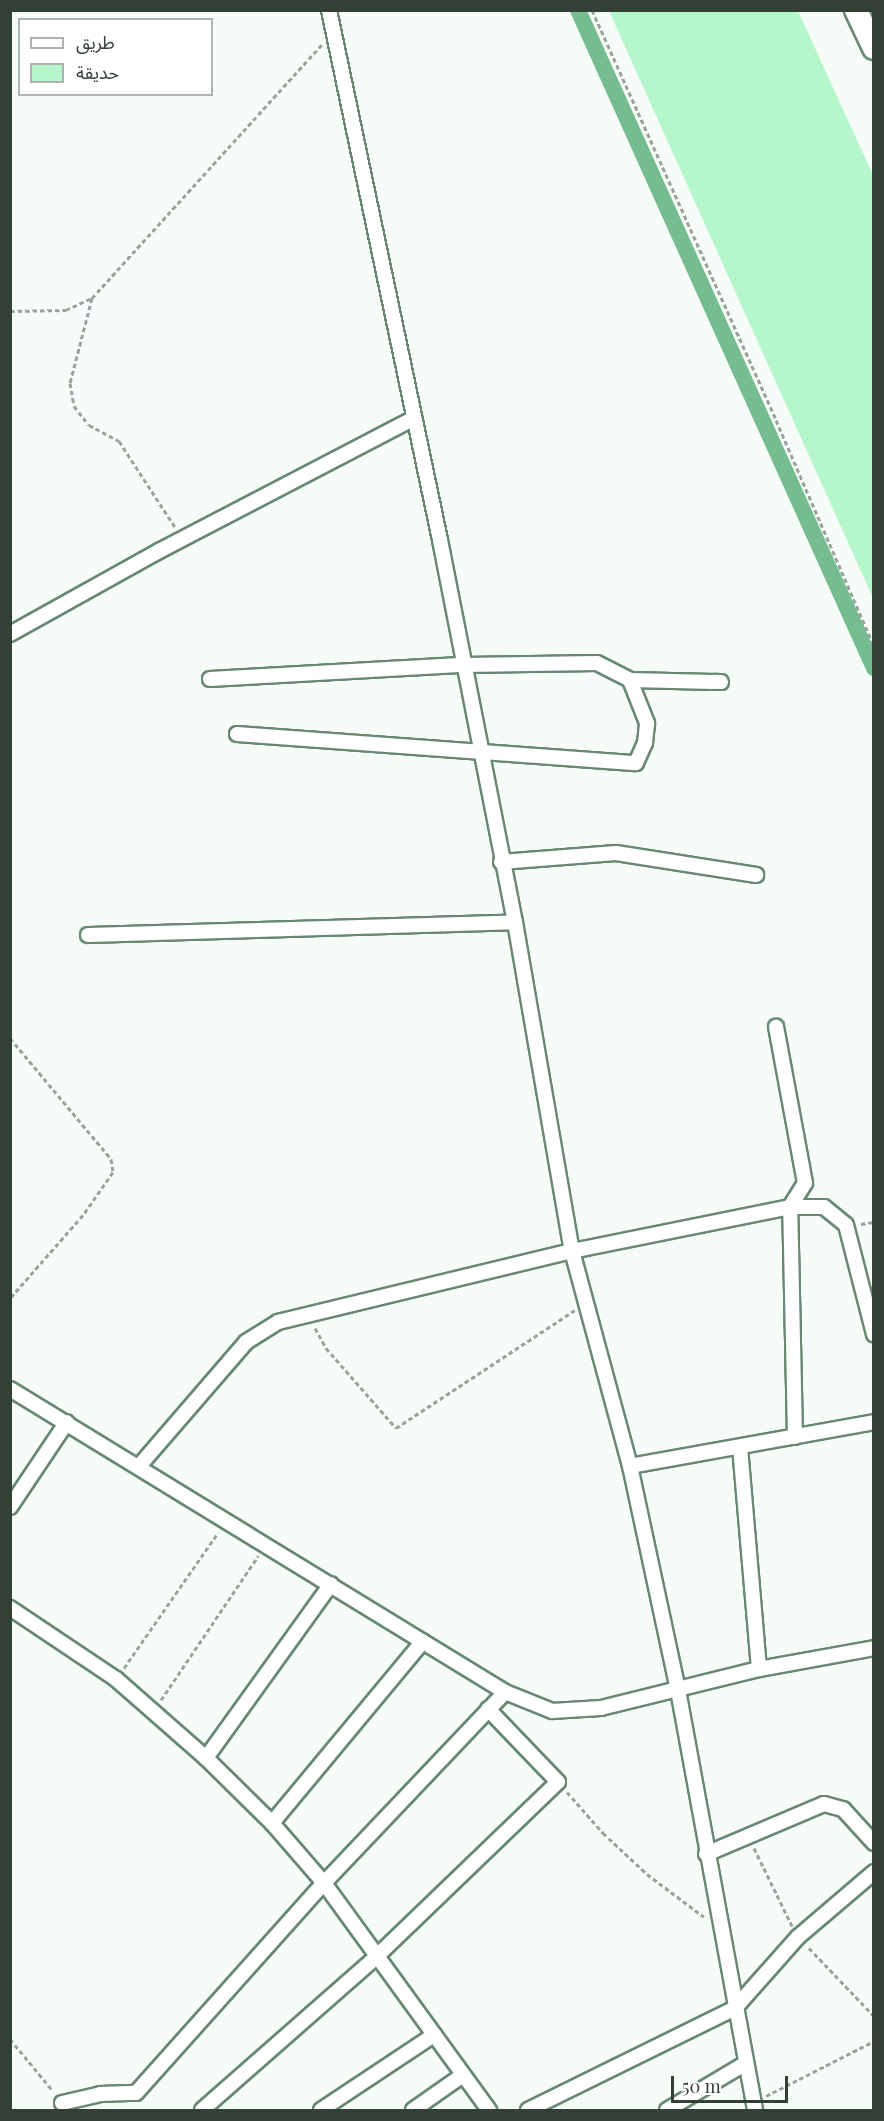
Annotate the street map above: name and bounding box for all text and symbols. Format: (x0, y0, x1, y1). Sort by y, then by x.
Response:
legend (18, 18, 213, 96)
text: طريق (76, 30, 115, 54)
text: حديقة (76, 60, 119, 84)
scale bar (674, 2064, 791, 2102)
text: 50 m (682, 2074, 721, 2098)

